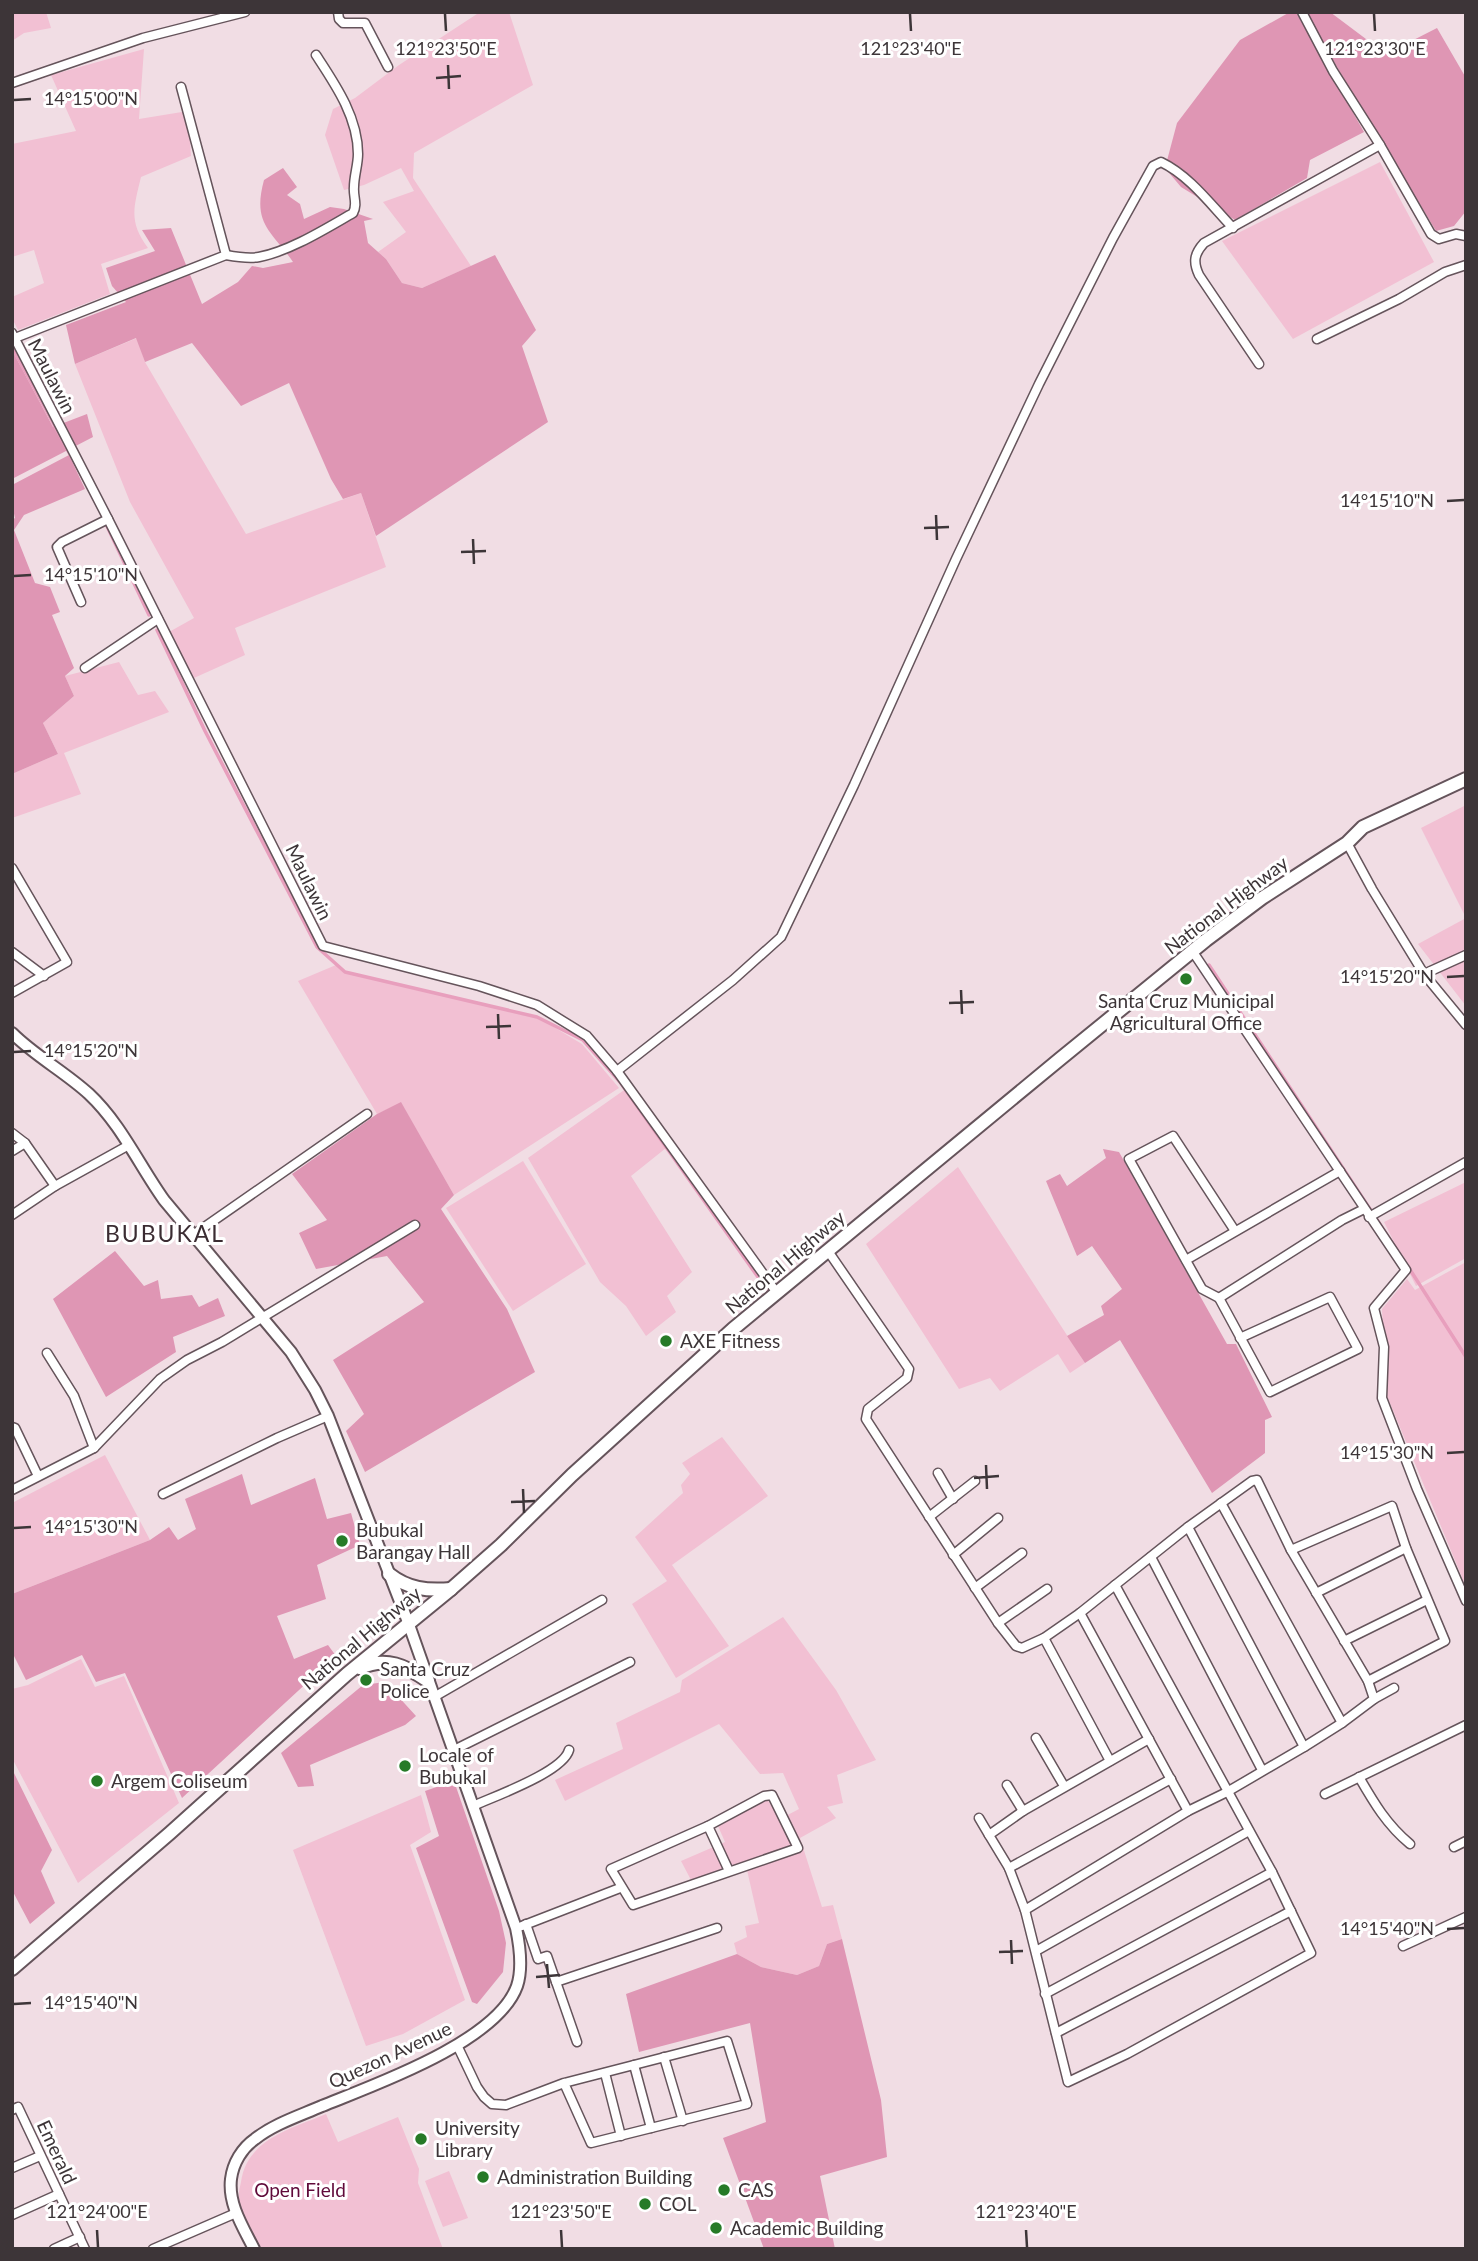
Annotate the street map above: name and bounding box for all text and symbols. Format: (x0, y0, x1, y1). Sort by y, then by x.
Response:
text: 121°23'50"E (395, 37, 497, 59)
text: 121°23'40"E (860, 37, 962, 59)
text: 121°23'30"E (1324, 37, 1426, 59)
text: 14°15'00"N (44, 87, 138, 109)
street label: Maulawin (24, 334, 81, 417)
text: 14°15'10"N (1340, 489, 1434, 511)
text: 14°15'10"N (44, 563, 138, 585)
street label: Maulawin (281, 840, 338, 923)
street label: National Highway (1159, 851, 1292, 958)
text: 14°15'20"N (1340, 965, 1434, 987)
marker: Santa Cruz Municipal Agricultural Office (1178, 971, 1194, 987)
place label: Santa Cruz Municipal Agricultural Office (1098, 989, 1274, 1034)
text: 14°15'20"N (44, 1039, 138, 1061)
street label: National Highway (720, 1205, 849, 1318)
district label: BUBUKAL (105, 1219, 225, 1247)
place label: AXE Fitness (680, 1329, 780, 1352)
marker: AXE Fitness (658, 1333, 674, 1349)
text: 14°15'30"N (1340, 1441, 1434, 1463)
text: 14°15'30"N (44, 1515, 138, 1537)
place label: Bubukal Barangay Hall (356, 1518, 470, 1563)
marker: Bubukal Barangay Hall (334, 1533, 350, 1549)
street label: National Highway (296, 1581, 425, 1694)
place label: Santa Cruz Police (380, 1657, 470, 1702)
marker: Santa Cruz Police (358, 1672, 374, 1688)
place label: Locale of Bubukal (419, 1743, 494, 1788)
marker: Locale of Bubukal (397, 1758, 413, 1774)
place label: Argem Coliseum (111, 1769, 248, 1792)
marker: Argem Coliseum (89, 1773, 105, 1789)
text: 14°15'40"N (1340, 1917, 1434, 1939)
text: 14°15'40"N (44, 1991, 138, 2013)
street label: Quezon Avenue (325, 2016, 455, 2093)
street label: Emerald (33, 2116, 82, 2187)
place label: University Library (435, 2116, 520, 2161)
marker: University Library (413, 2131, 429, 2147)
place label: Administration Building (497, 2165, 692, 2188)
marker: Administration Building (475, 2169, 491, 2185)
park label: Open Field (254, 2178, 346, 2201)
place label: CAS (738, 2178, 774, 2201)
marker: CAS (716, 2182, 732, 2198)
place label: COL (659, 2192, 697, 2215)
marker: COL (637, 2196, 653, 2212)
text: 121°24'00"E (46, 2200, 148, 2222)
text: 121°23'50"E (510, 2200, 612, 2222)
text: 121°23'40"E (975, 2200, 1077, 2222)
place label: Academic Building (730, 2216, 883, 2239)
marker: Academic Building (708, 2220, 724, 2236)

